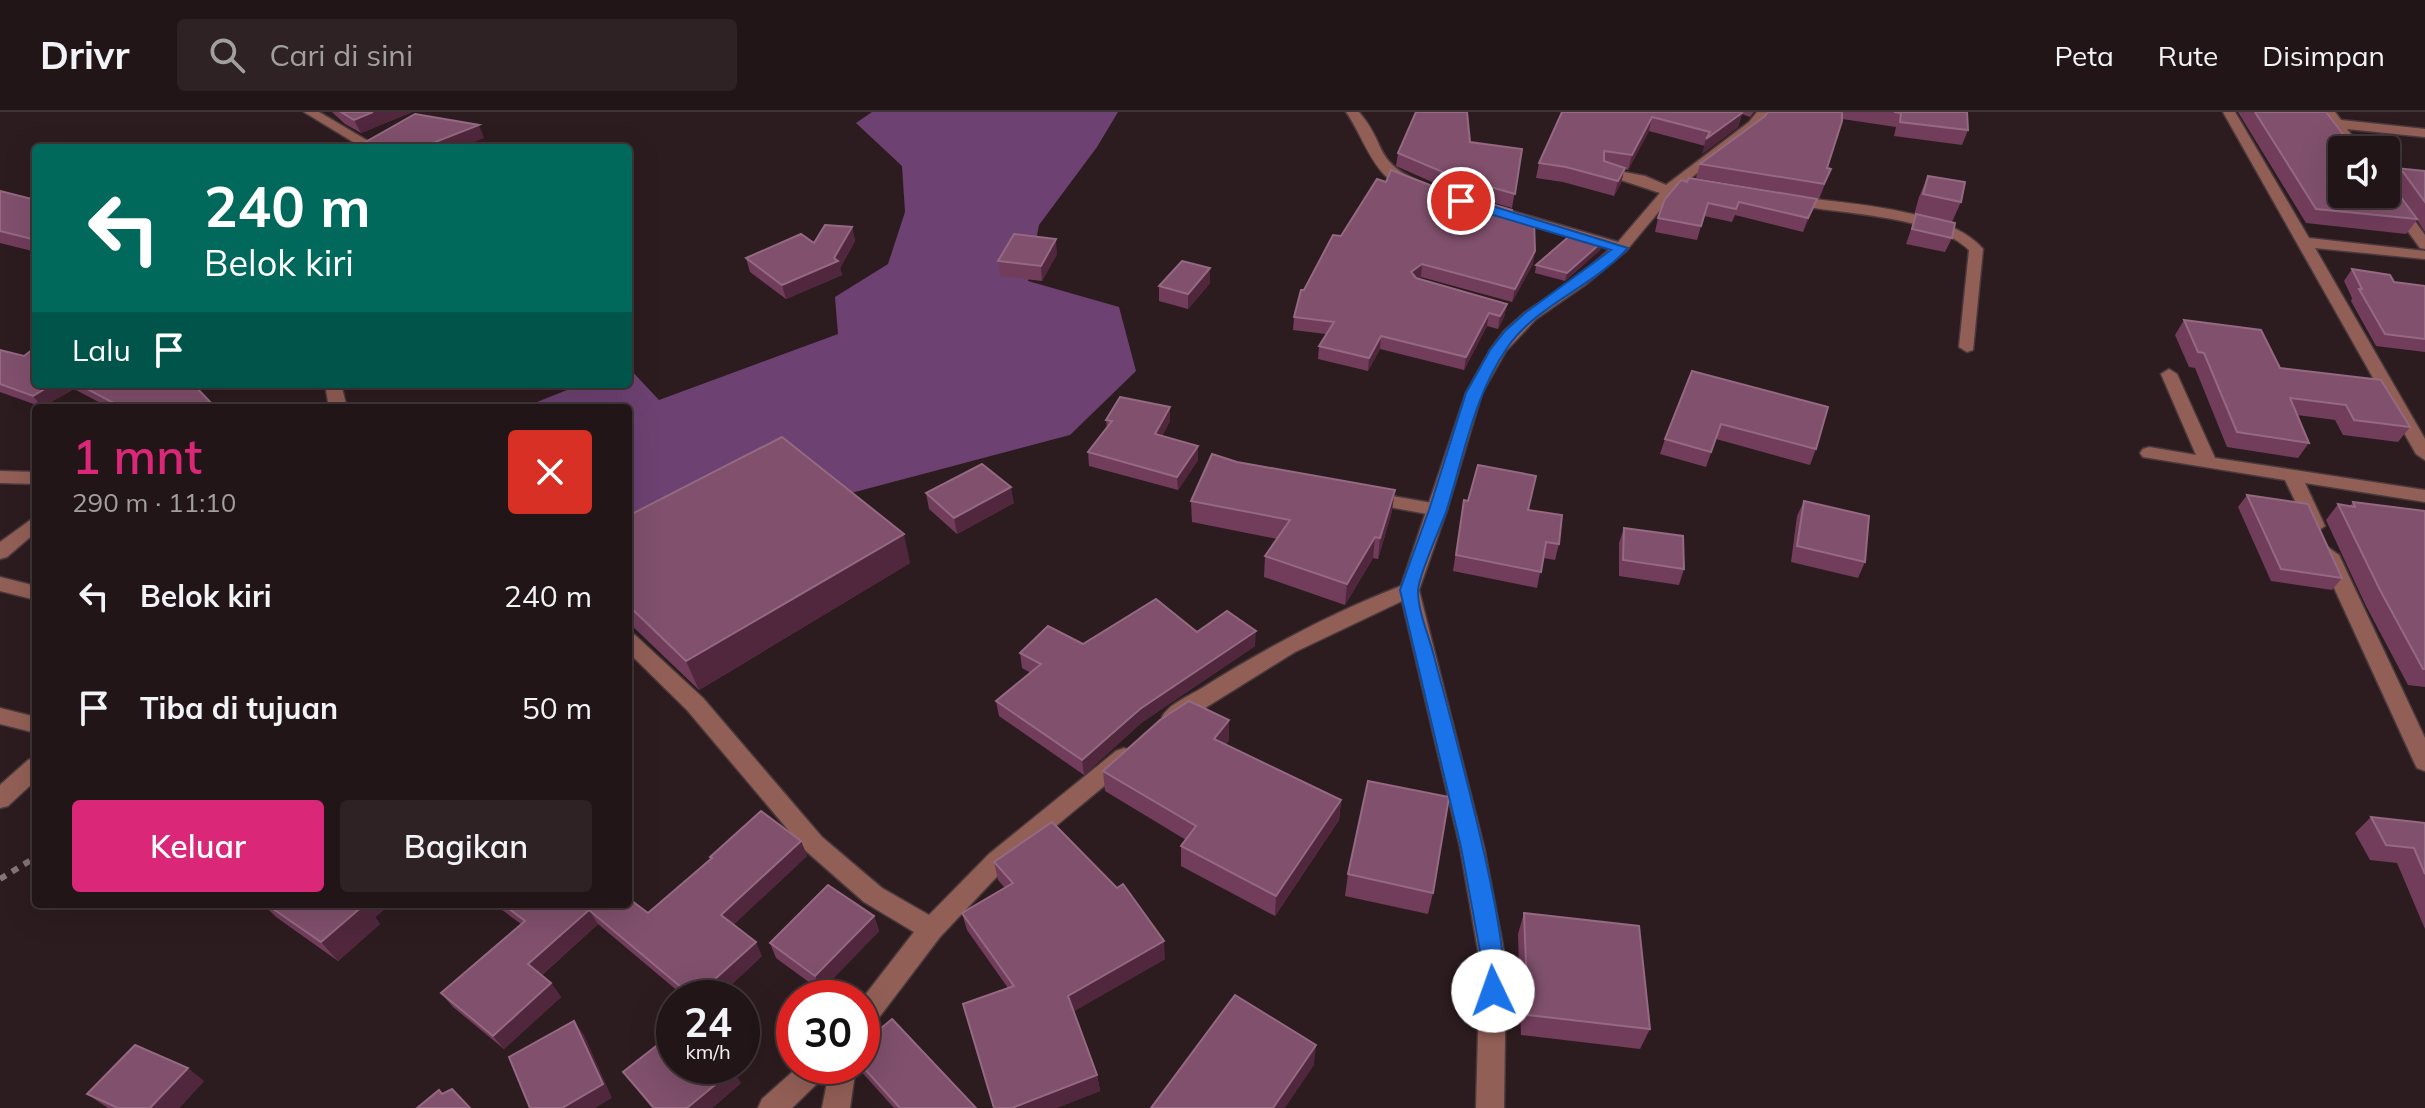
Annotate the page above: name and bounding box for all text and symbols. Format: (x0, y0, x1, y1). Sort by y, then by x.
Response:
search box (177, 19, 737, 91)
text: Drivr (40, 31, 129, 79)
icon: search (205, 33, 249, 77)
text: Cari di sini (269, 36, 413, 74)
text: Peta (2054, 38, 2114, 73)
text: Rute (2158, 38, 2218, 73)
text: Disimpan (2262, 38, 2385, 73)
map controls (2328, 136, 2400, 208)
button: sound (2328, 136, 2400, 208)
pin (1427, 167, 1495, 235)
text: 240 m (204, 171, 371, 241)
icon: left (72, 176, 176, 280)
icon: arrive (1439, 179, 1483, 223)
text: Belok kiri (204, 240, 354, 285)
icon: arrive (147, 328, 191, 372)
text: Lalu (72, 331, 131, 369)
text: 1 mnt (72, 426, 202, 486)
button: close (508, 430, 592, 514)
text: 290 m · 11:10 (72, 486, 236, 519)
icon: left (72, 574, 116, 618)
text: Belok kiri (140, 577, 272, 615)
text: 240 m (504, 577, 592, 615)
icon: arrive (72, 686, 116, 730)
text: Tiba di tujuan (140, 689, 338, 727)
text: 50 m (522, 689, 592, 727)
button: Keluar (72, 800, 324, 892)
button: Bagikan (340, 800, 592, 892)
position arrow (1451, 949, 1535, 1033)
speed limit sign: 30 (776, 980, 880, 1084)
text: 24 (684, 997, 732, 1047)
text: km/h (685, 1039, 731, 1064)

